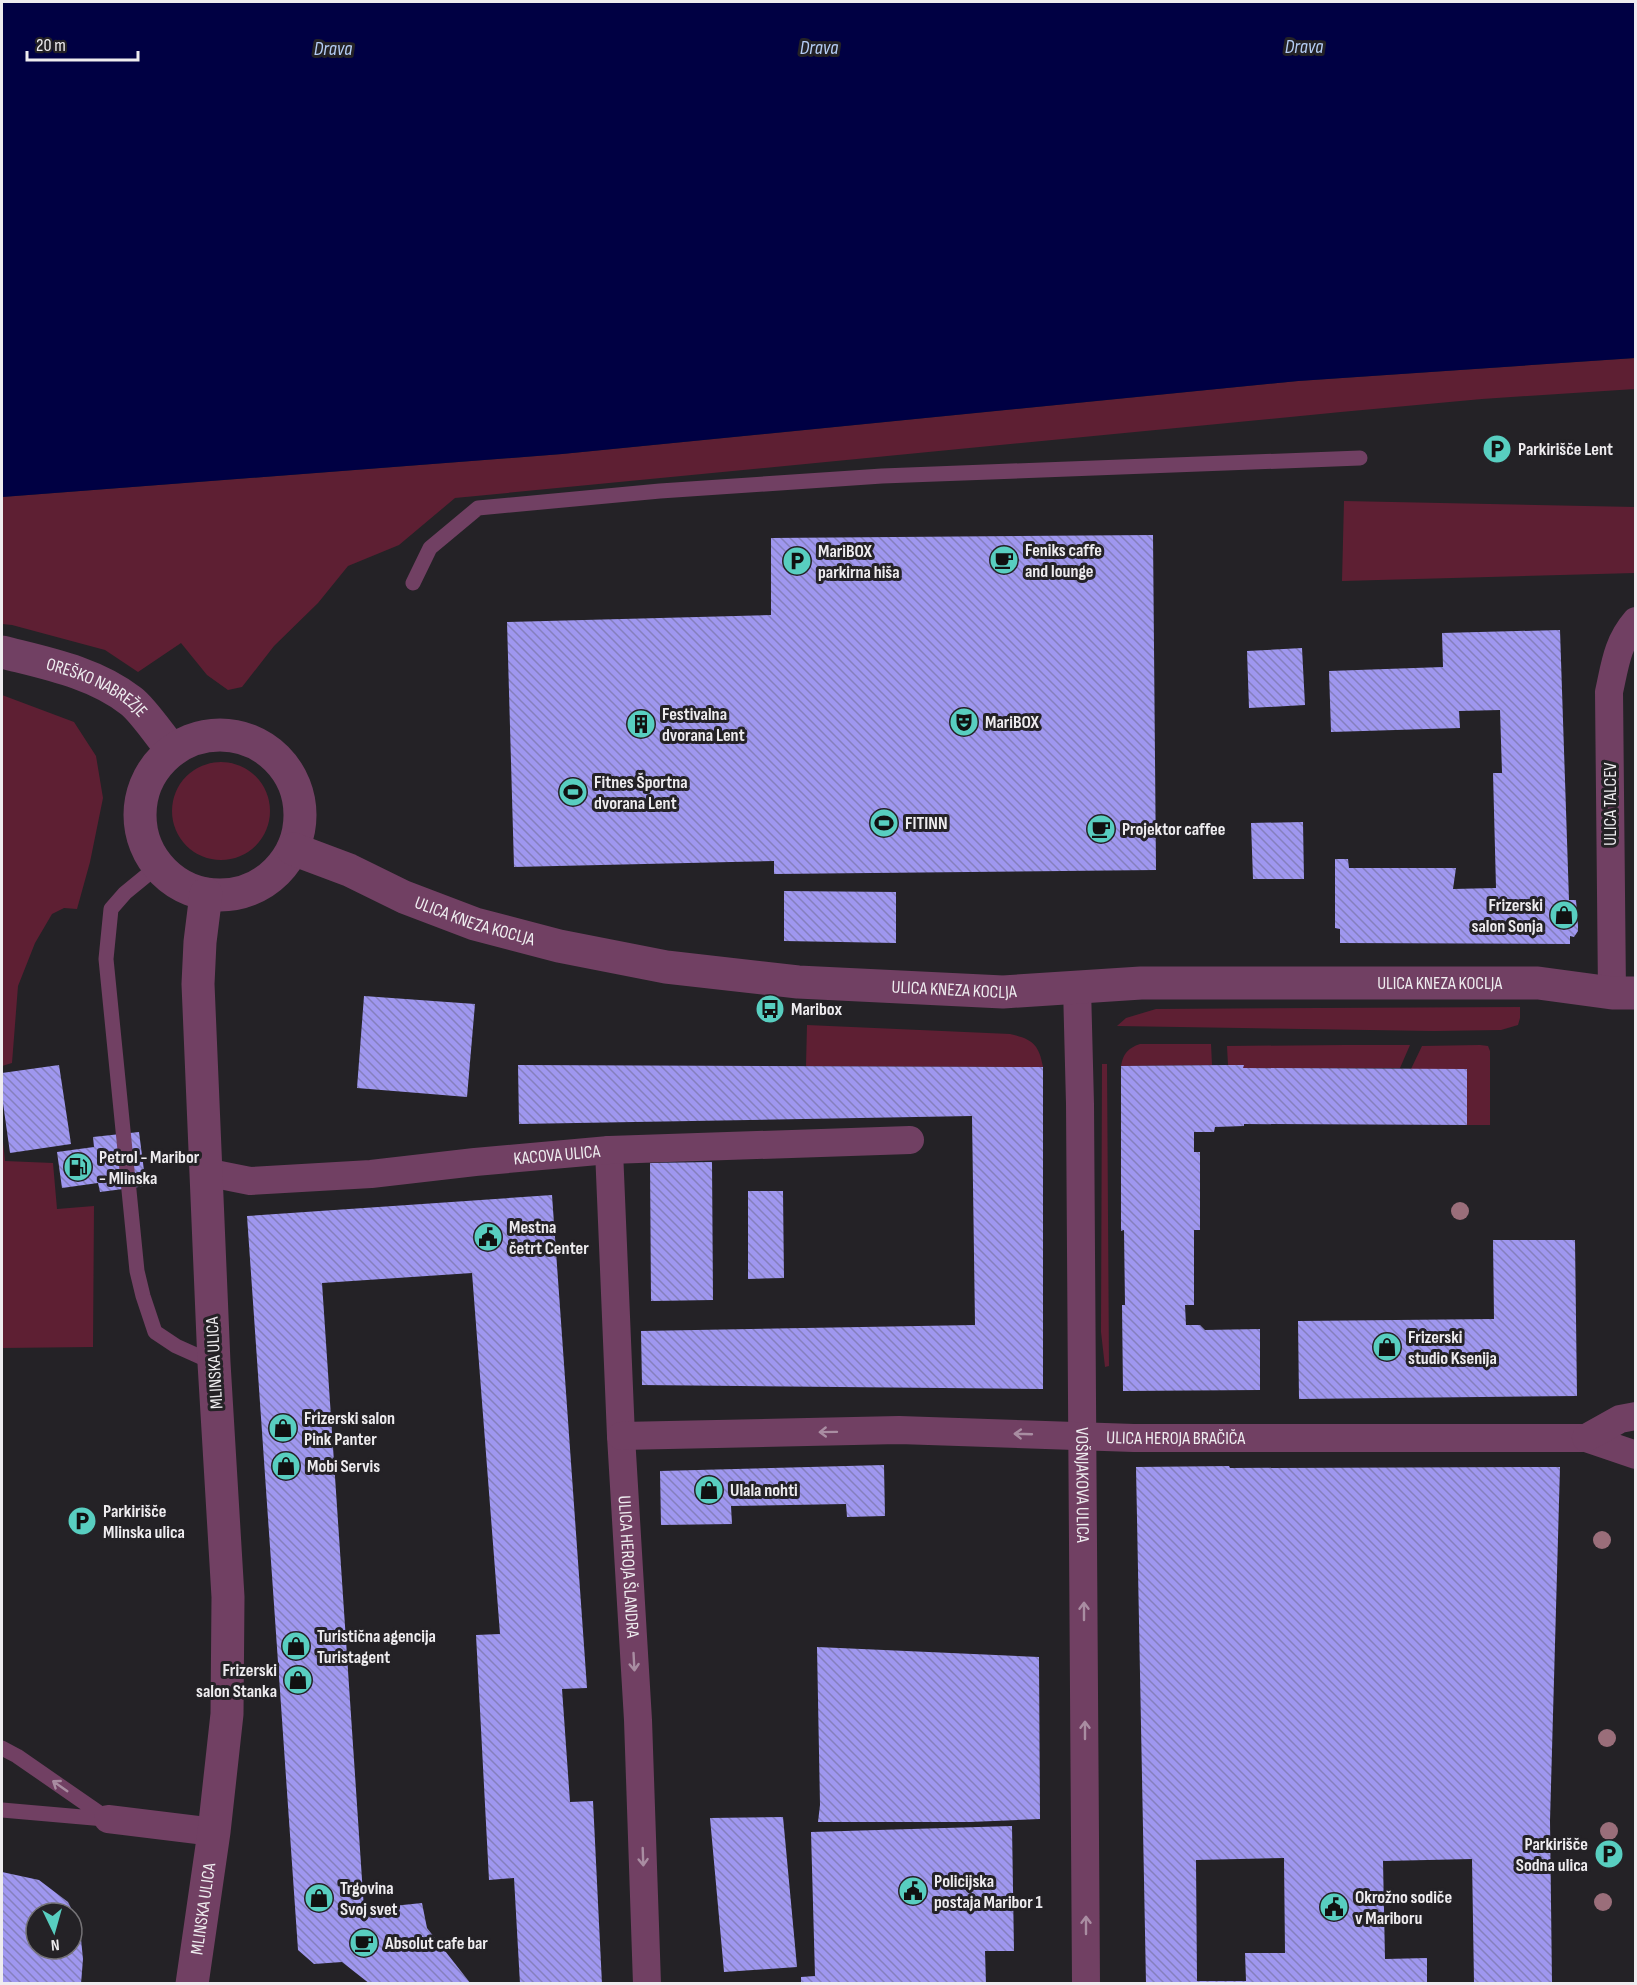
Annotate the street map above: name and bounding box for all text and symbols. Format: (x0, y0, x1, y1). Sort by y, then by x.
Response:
scale bar (27, 24, 138, 62)
text: 20 m (36, 35, 66, 56)
water label: Drava (1285, 35, 1323, 59)
water label: Drava (800, 36, 838, 60)
water label: Drava (314, 37, 352, 61)
parking icon: Parkirišče Lent (1481, 433, 1513, 465)
place label: Parkirišče Lent (1518, 439, 1613, 460)
place label: Feniks caffe and lounge (1025, 540, 1102, 582)
place label: MariBOX parkirna hiša (818, 541, 900, 583)
cafe icon: Feniks caffe and lounge (988, 544, 1020, 576)
parking icon: MariBOX parkirna hiša (781, 545, 813, 577)
street label: OREŠKO NABREŽJE (44, 654, 152, 721)
place label: Festivalna dvorana Lent (662, 704, 745, 746)
theatre icon: MariBOX (948, 706, 980, 738)
building icon: Festivalna dvorana Lent (625, 708, 657, 740)
place label: MariBOX (985, 712, 1040, 733)
street label: ULICA TALCEV (1600, 762, 1621, 846)
place label: Fitnes Športna dvorana Lent (594, 772, 688, 814)
sports icon: Fitnes Športna dvorana Lent (557, 776, 589, 808)
sports icon: FITINN (868, 807, 900, 839)
place label: FITINN (905, 813, 948, 834)
cafe icon: Projektor caffee (1085, 813, 1117, 845)
place label: Projektor caffee (1122, 819, 1226, 840)
street label: ULICA KNEZA KOCLJA (412, 892, 537, 950)
place label: Frizerski salon Sonja (1471, 895, 1543, 937)
shop icon: Frizerski salon Sonja (1548, 899, 1580, 931)
street label: ULICA KNEZA KOCLJA (1377, 973, 1503, 994)
street label: ULICA KNEZA KOCLJA (891, 977, 1018, 1003)
bus stop icon: Maribox (754, 993, 786, 1025)
place label: Maribox (791, 999, 842, 1020)
street label: KACOVA ULICA (513, 1141, 601, 1170)
place label: Petrol - Maribor - Mlinska (99, 1147, 200, 1189)
fuel station icon: Petrol - Maribor - Mlinska (62, 1151, 94, 1183)
place label: Mestna četrt Center (509, 1217, 589, 1259)
public building icon: Mestna četrt Center (472, 1221, 504, 1253)
street label: MLINSKA ULICA (202, 1316, 227, 1410)
place label: Frizerski studio Ksenija (1408, 1327, 1497, 1369)
shop icon: Frizerski studio Ksenija (1371, 1331, 1403, 1363)
place label: Frizerski salon Pink Panter (304, 1408, 395, 1450)
shop icon: Frizerski salon Pink Panter (267, 1412, 299, 1444)
one-way arrow (818, 1426, 838, 1438)
street label: VOŠNJAKOVA ULICA (1071, 1427, 1093, 1543)
street label: ULICA HEROJA BRAČIČA (1106, 1427, 1246, 1449)
one-way arrow (1013, 1428, 1033, 1440)
shop icon: Mobi Servis (270, 1450, 302, 1482)
place label: Mobi Servis (307, 1456, 380, 1477)
shop icon: Ulala nohti (693, 1474, 725, 1506)
place label: Ulala nohti (730, 1480, 798, 1501)
street label: ULICA HEROJA ŠLANDRA (614, 1495, 643, 1639)
place label: Parkirišče Mlinska ulica (103, 1501, 185, 1543)
parking icon: Parkirišče Mlinska ulica (66, 1505, 98, 1537)
one-way arrow (1078, 1601, 1090, 1621)
place label: Turistična agencija Turistagent (317, 1626, 436, 1668)
shop icon: Turistična agencija Turistagent (280, 1630, 312, 1662)
one-way arrow (629, 1652, 640, 1672)
place label: Frizerski salon Stanka (196, 1660, 277, 1702)
shop icon: Frizerski salon Stanka (282, 1664, 314, 1696)
one-way arrow (1079, 1721, 1090, 1741)
one-way arrow (52, 1780, 69, 1792)
place label: Parkirišče Sodna ulica (1516, 1834, 1588, 1876)
parking icon: Parkirišče Sodna ulica (1593, 1838, 1625, 1870)
one-way arrow (637, 1846, 648, 1866)
street label: MLINSKA ULICA (186, 1861, 220, 1956)
place label: Policijska postaja Maribor 1 (934, 1871, 1043, 1913)
public building icon: Policijska postaja Maribor 1 (897, 1875, 929, 1907)
place label: Trgovina Svoj svet (340, 1878, 398, 1920)
shop icon: Trgovina Svoj svet (303, 1882, 335, 1914)
place label: Okrožno sodiče v Mariboru (1355, 1887, 1452, 1929)
public building icon: Okrožno sodiče v Mariboru (1318, 1891, 1350, 1923)
north arrow (24, 1901, 84, 1961)
one-way arrow (1080, 1916, 1091, 1936)
cafe icon: Absolut cafe bar (348, 1927, 380, 1959)
place label: Absolut cafe bar (384, 1933, 488, 1954)
text: N (50, 1935, 60, 1954)

